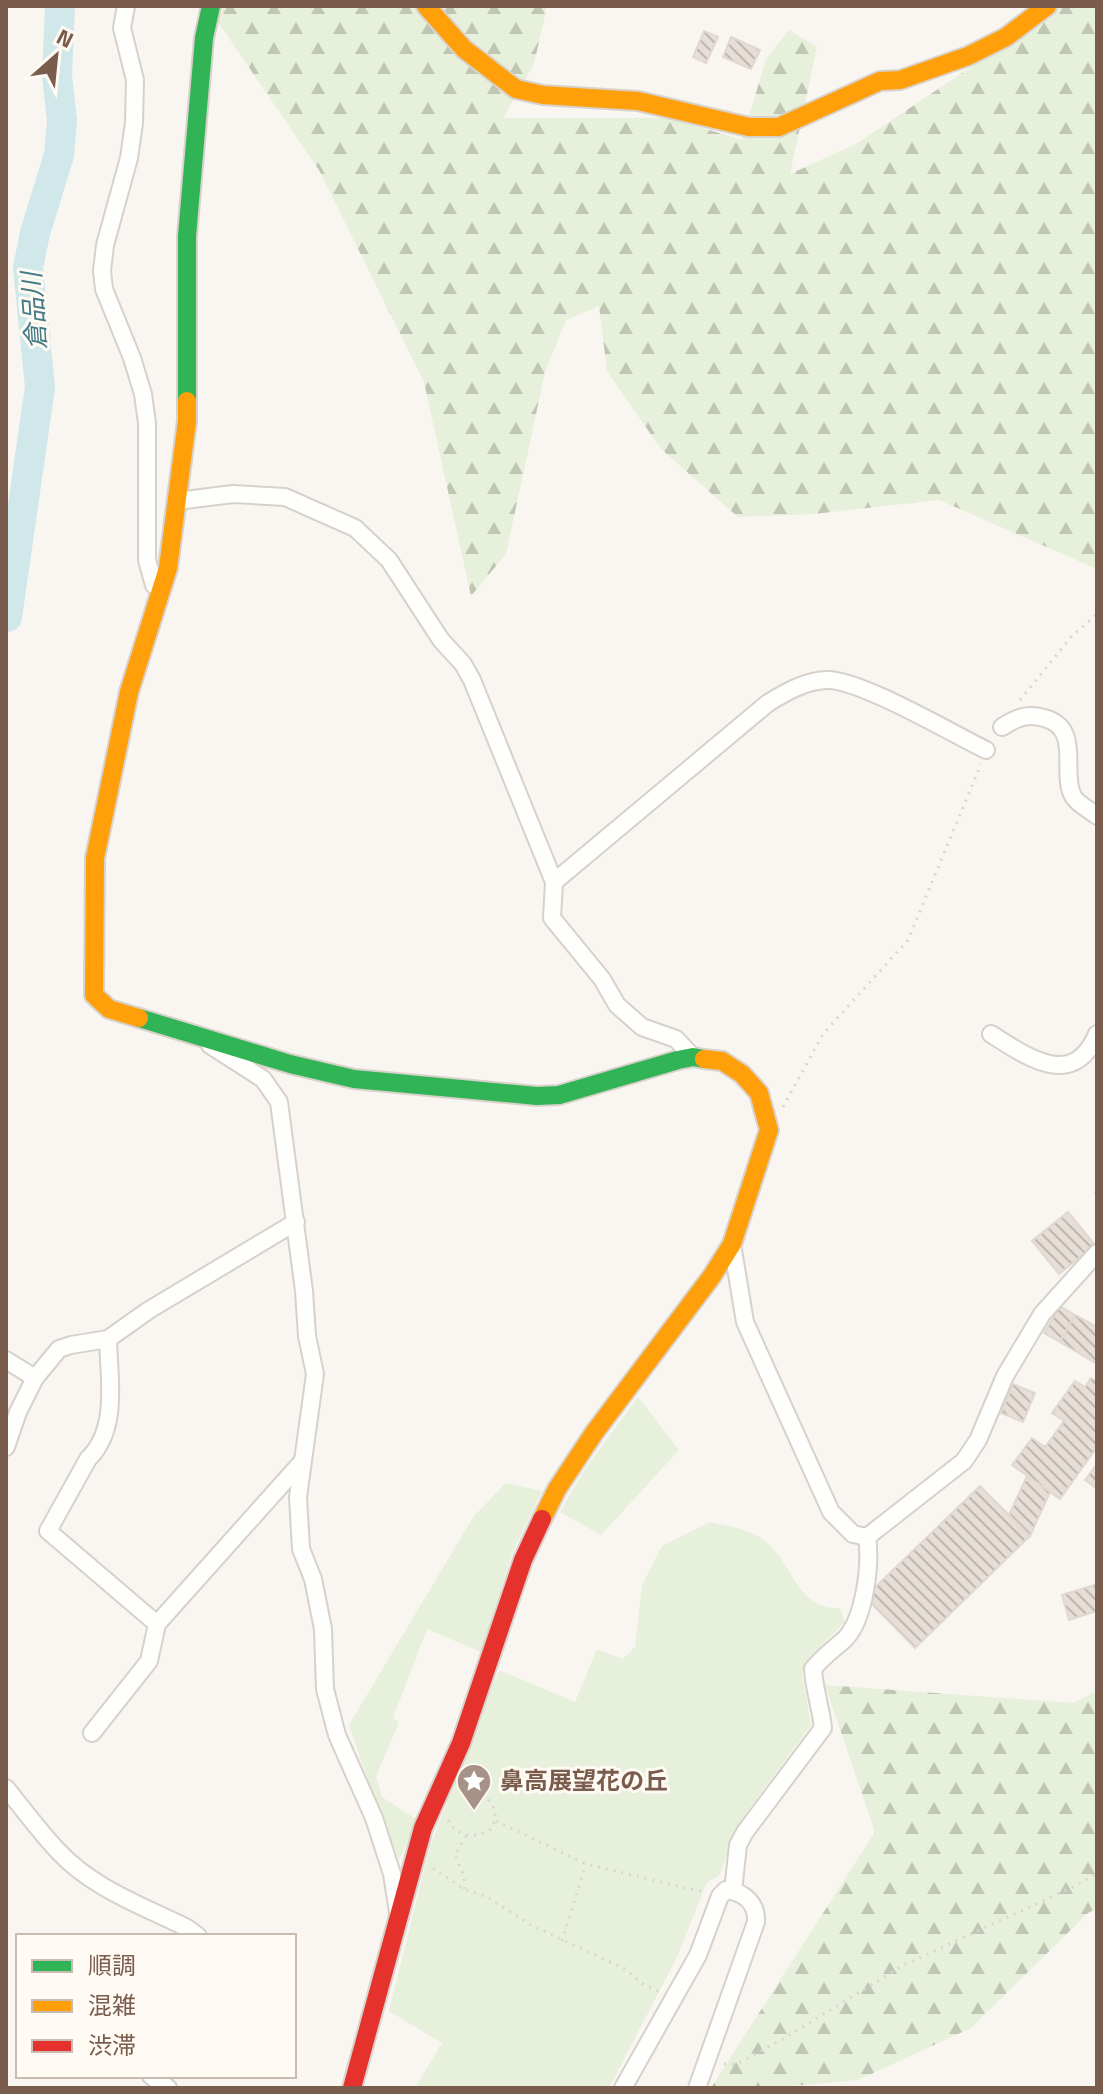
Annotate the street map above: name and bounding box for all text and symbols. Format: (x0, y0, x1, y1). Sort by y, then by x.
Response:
north arrow (16, 16, 96, 96)
text: N (51, 20, 80, 57)
water label: 倉品川 (11, 268, 56, 351)
place icon: 鼻高展望花の丘 (455, 1762, 493, 1812)
place label: 鼻高展望花の丘 (500, 1762, 668, 1798)
legend (16, 1934, 296, 2078)
text: 順調 (88, 1947, 136, 1983)
text: 混雑 (88, 1987, 136, 2023)
text: 渋滞 (88, 2027, 136, 2063)

